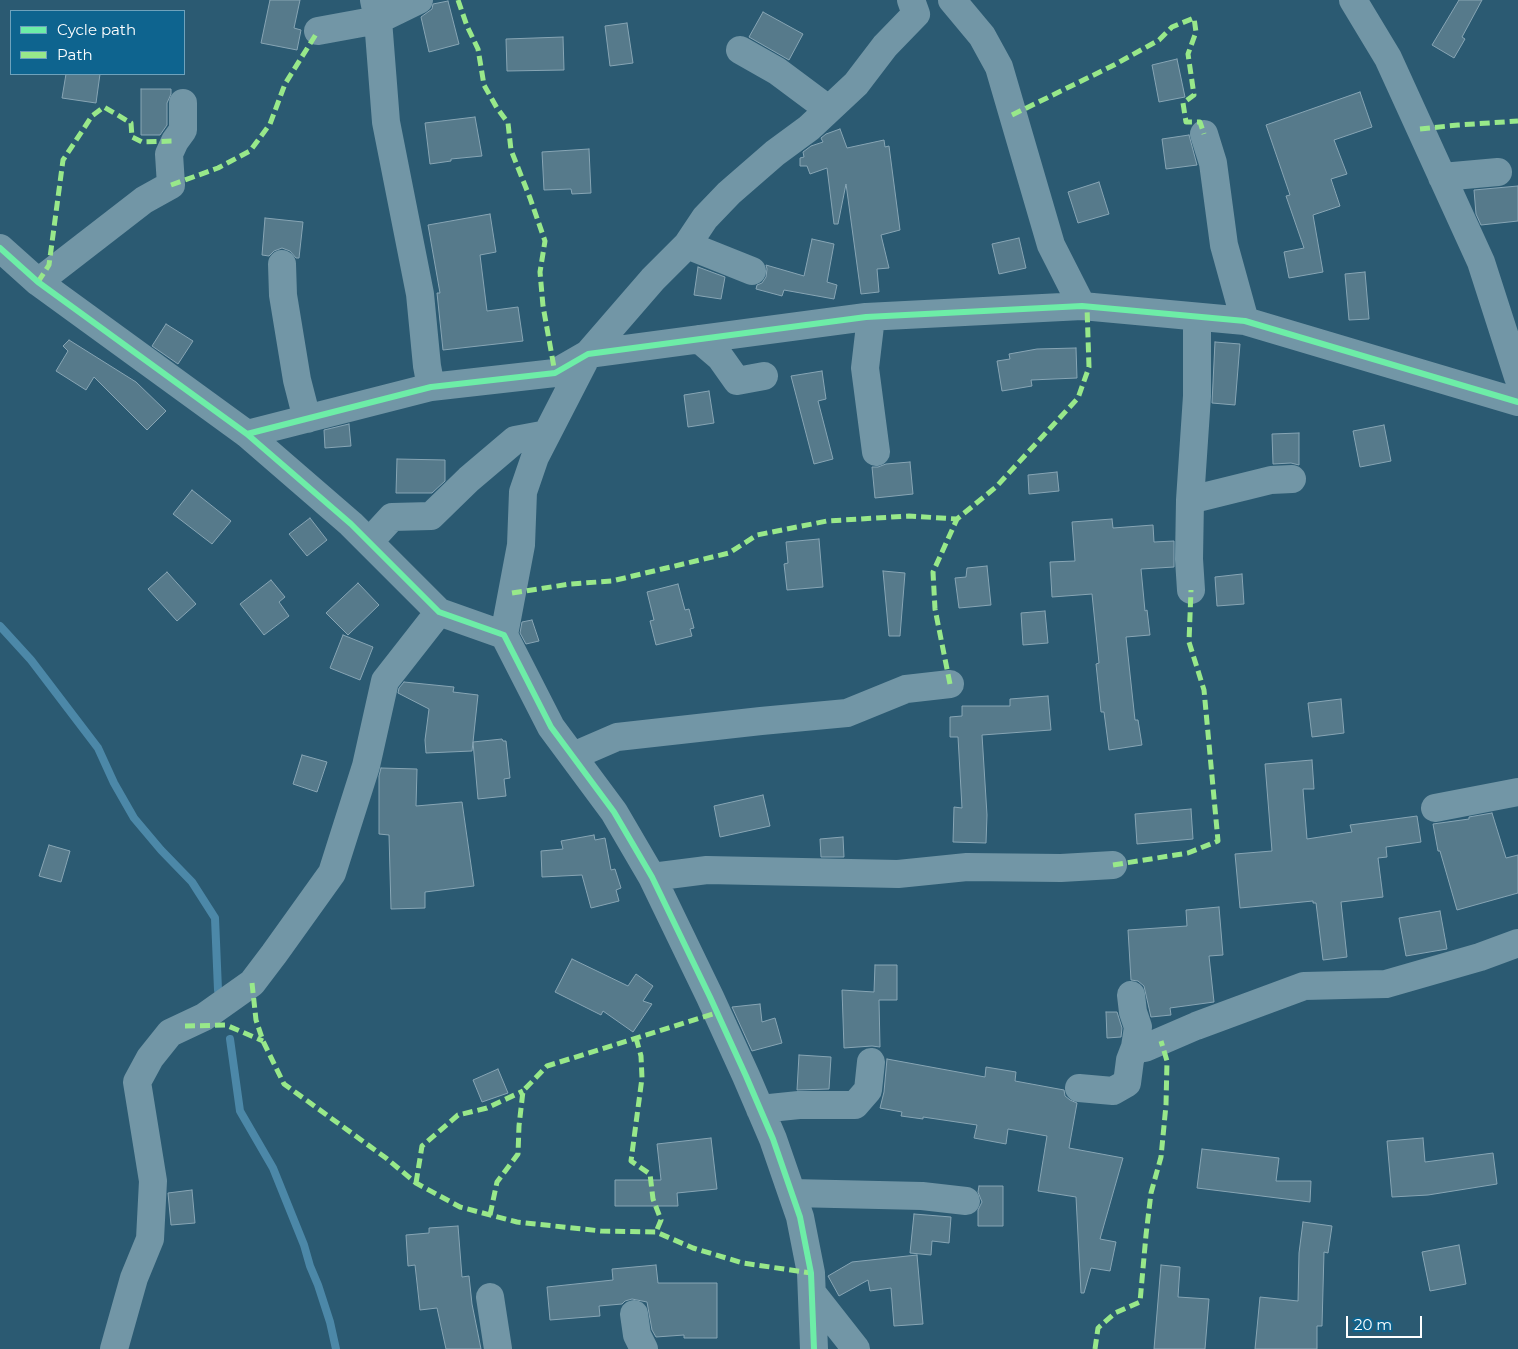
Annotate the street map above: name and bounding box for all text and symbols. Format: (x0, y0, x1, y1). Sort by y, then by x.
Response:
legend (10, 10, 185, 75)
text: Cycle path (57, 20, 136, 39)
text: Path (57, 45, 93, 64)
scale bar (1348, 1306, 1424, 1338)
text: 20 m (1354, 1315, 1392, 1334)

